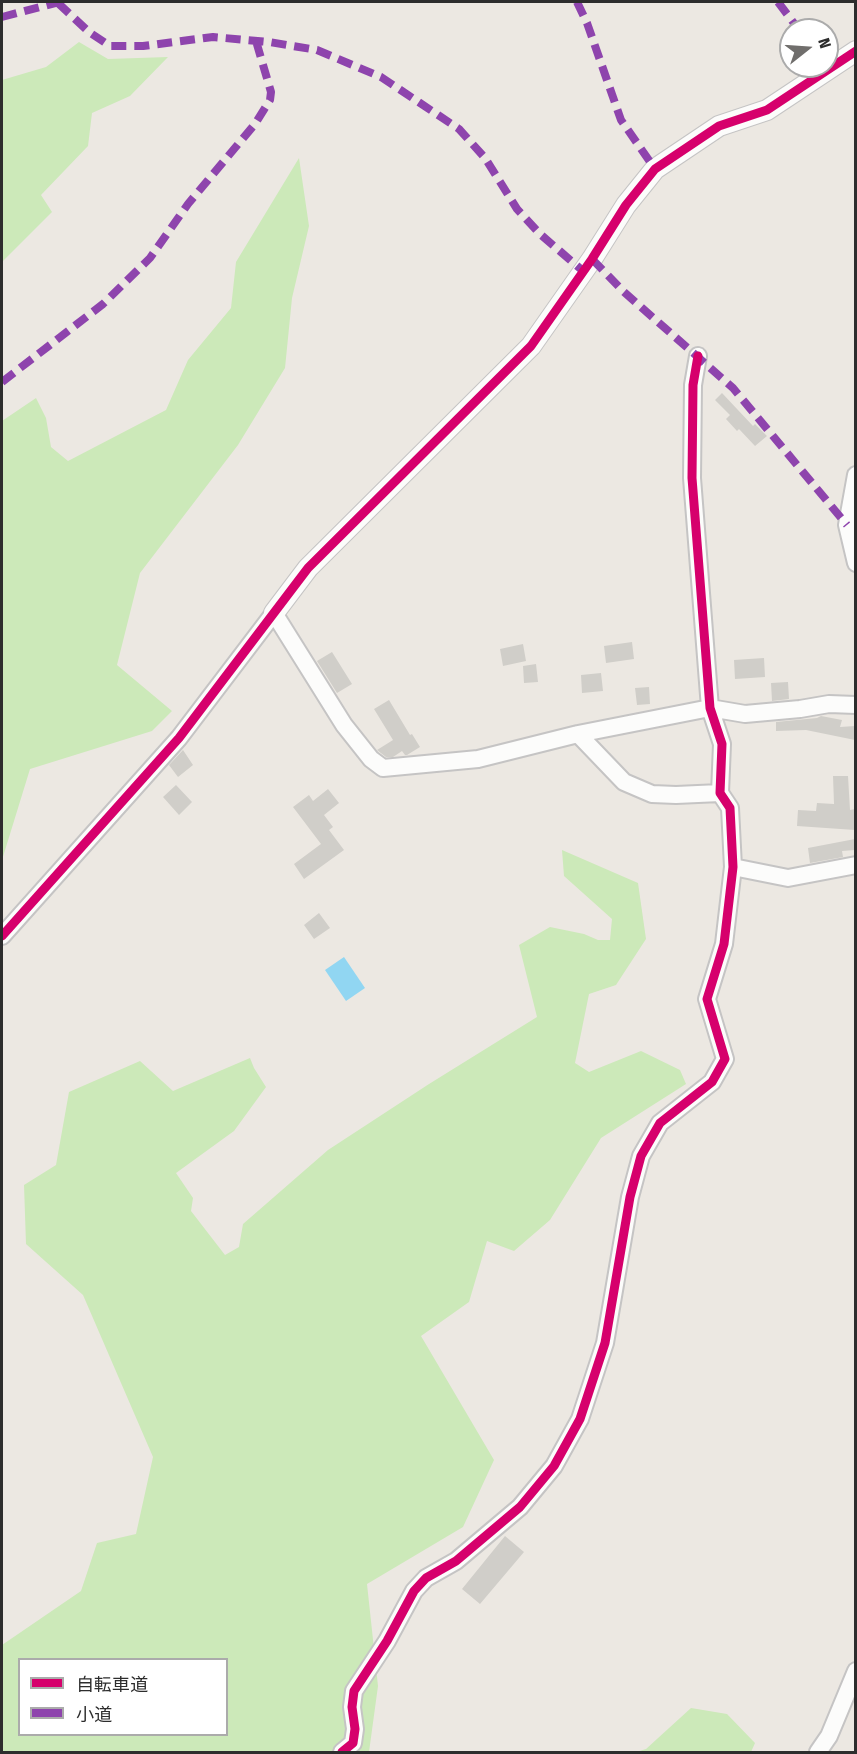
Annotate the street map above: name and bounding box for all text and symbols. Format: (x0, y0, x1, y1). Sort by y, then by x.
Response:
north arrow (779, 18, 839, 78)
text: N (814, 36, 835, 51)
legend (18, 1658, 228, 1736)
text: 自転車道 (76, 1674, 148, 1696)
text: 小道 (76, 1704, 112, 1726)

